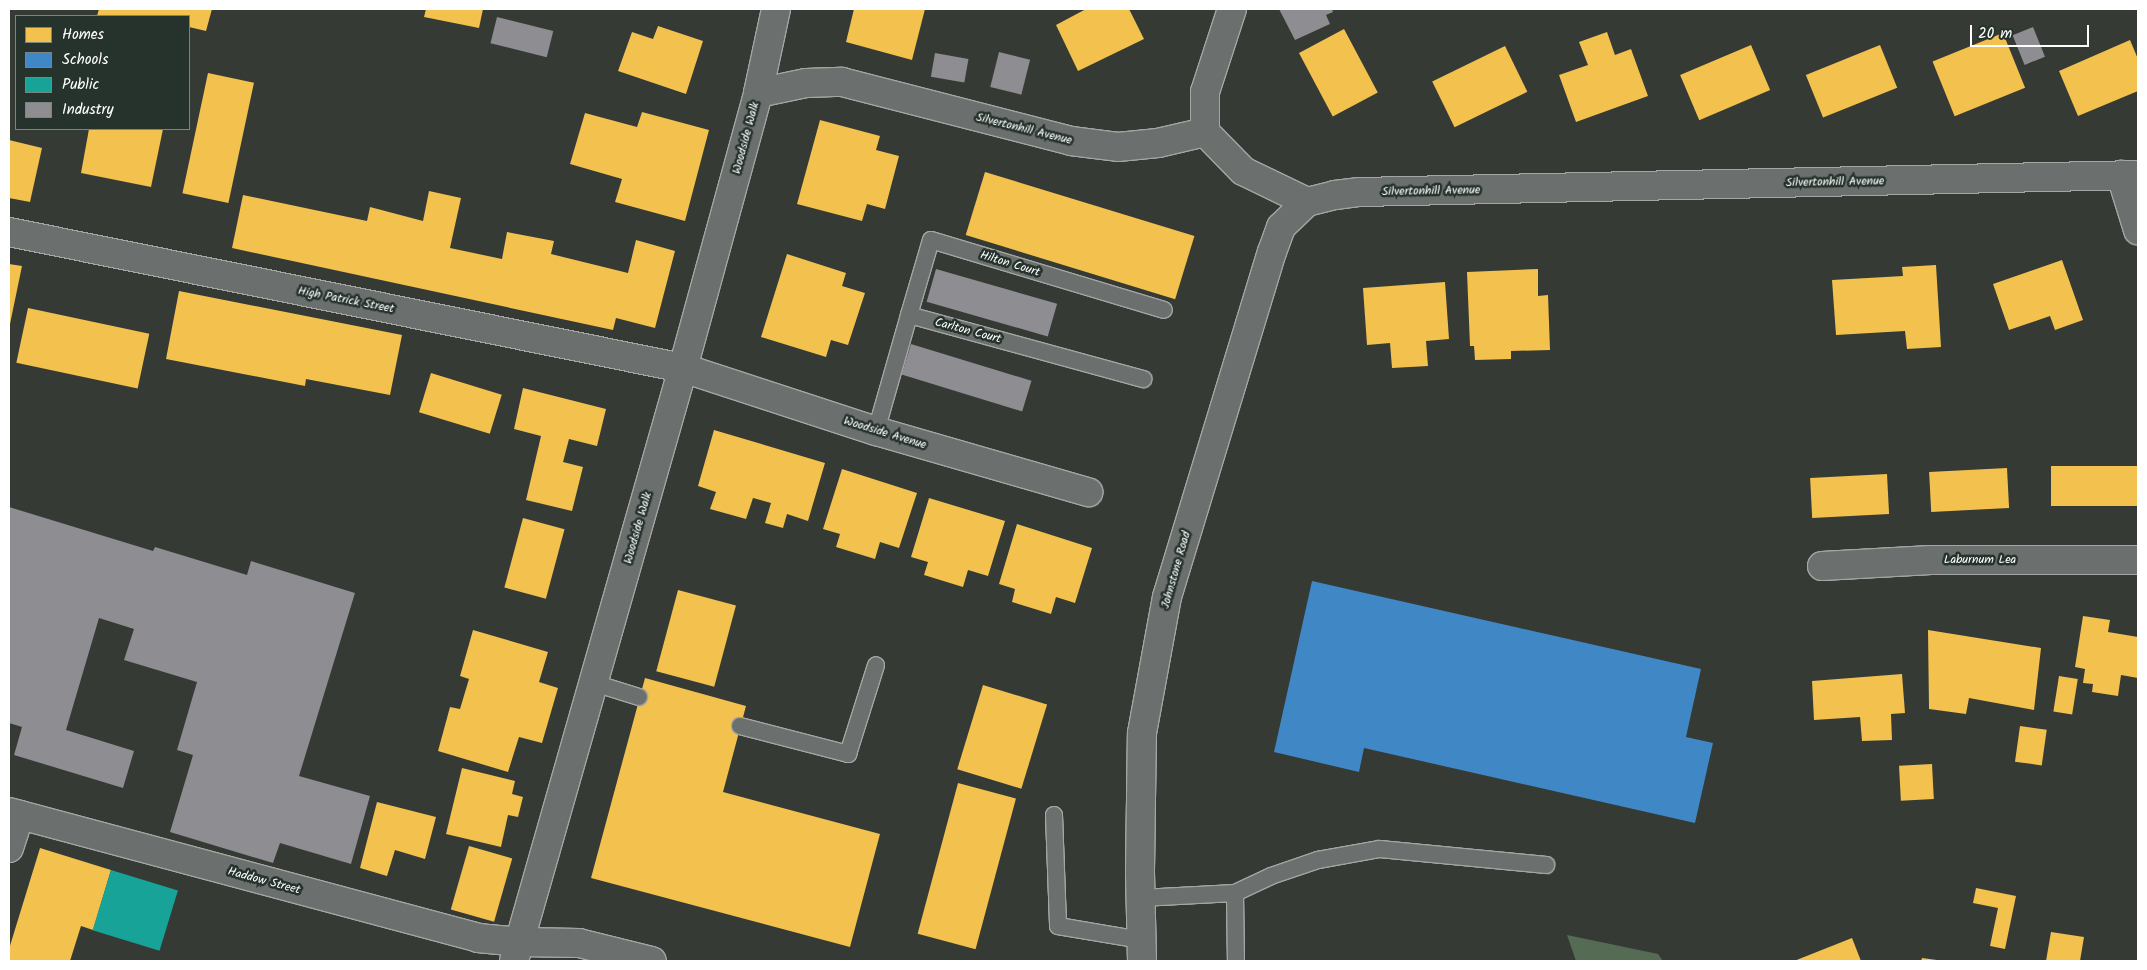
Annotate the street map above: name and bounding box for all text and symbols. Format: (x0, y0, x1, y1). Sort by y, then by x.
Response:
legend (15, 15, 190, 130)
scale bar (1972, 15, 2091, 47)
text: 20 m (1978, 22, 2012, 46)
text: Homes (62, 23, 104, 47)
text: Schools (62, 48, 108, 72)
text: Public (62, 73, 99, 97)
text: Industry (62, 98, 114, 122)
street label: Woodside Walk (729, 100, 763, 176)
street label: Silvertonhill Avenue (975, 110, 1073, 148)
street label: Silvertonhill Avenue (1786, 174, 1884, 190)
street label: Silvertonhill Avenue (1382, 183, 1480, 199)
street label: Hilton Court (978, 248, 1042, 280)
street label: High Patrick Street (297, 284, 395, 316)
street label: Carlton Court (933, 315, 1003, 347)
street label: Woodside Avenue (842, 414, 928, 452)
street label: Woodside Walk (621, 490, 655, 566)
street label: Johnstone Road (1158, 530, 1194, 610)
street label: Laburnum Lea (1944, 553, 2016, 567)
street label: Haddow Street (226, 864, 302, 898)

